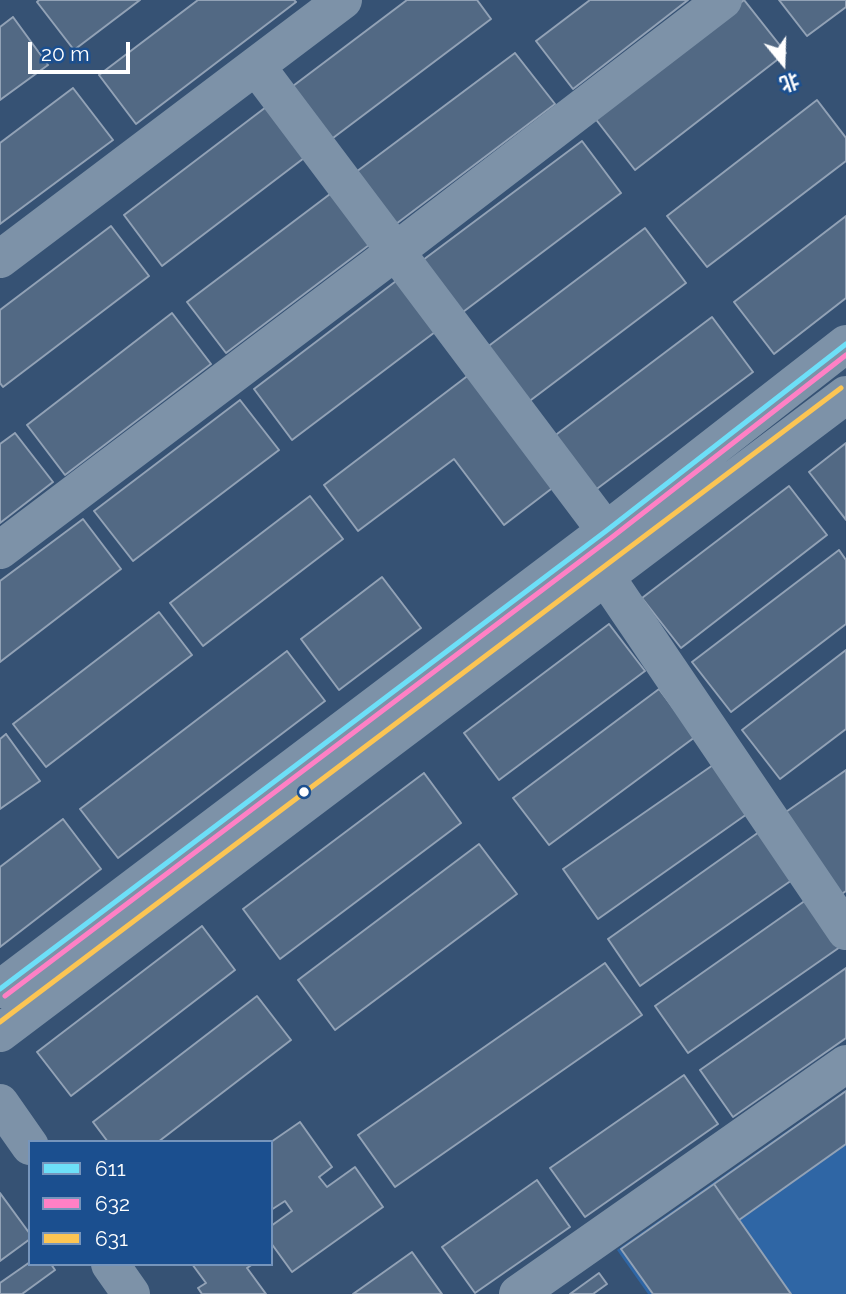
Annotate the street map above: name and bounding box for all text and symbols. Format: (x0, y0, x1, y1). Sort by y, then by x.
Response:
scale bar (32, 28, 133, 72)
north arrow (748, 28, 818, 98)
text: 20 m (41, 41, 89, 66)
text: 北 (777, 69, 802, 96)
unlabelled marker (297, 785, 311, 799)
legend (28, 1140, 273, 1266)
text: 611 (95, 1156, 126, 1181)
text: 632 (95, 1191, 130, 1216)
text: 631 (95, 1226, 128, 1251)

